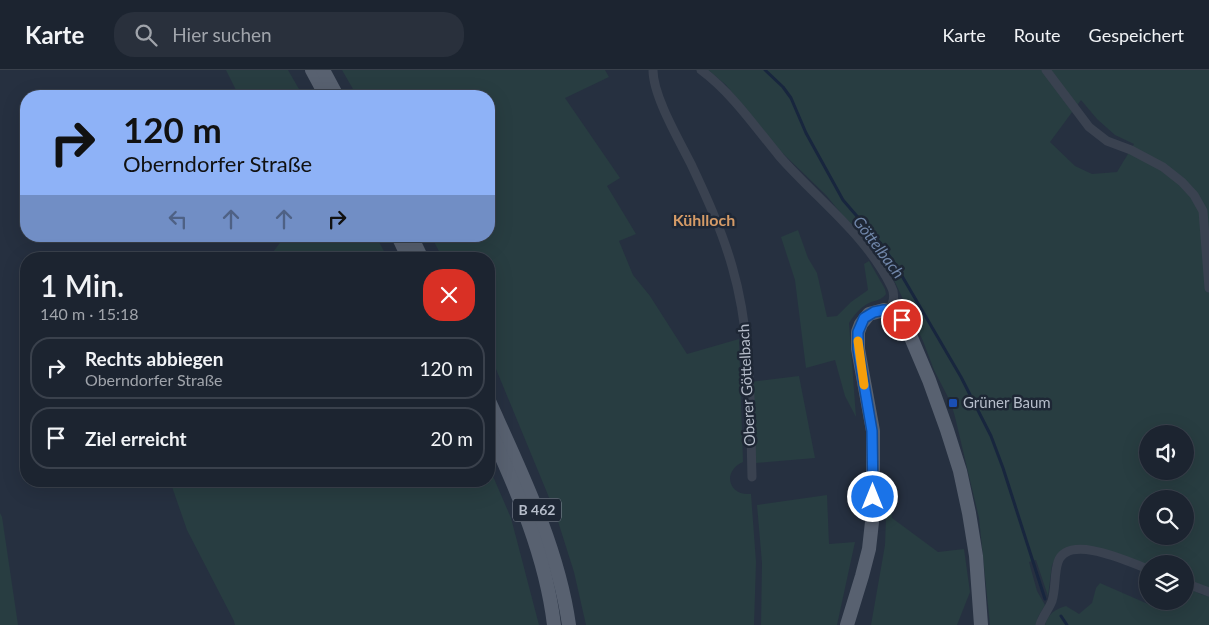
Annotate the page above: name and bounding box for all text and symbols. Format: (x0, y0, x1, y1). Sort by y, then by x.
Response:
search box (114, 12, 464, 57)
text: Karte (25, 20, 84, 49)
icon: search (132, 21, 160, 49)
text: Hier suchen (172, 23, 272, 46)
text: Karte (942, 24, 986, 46)
text: Route (1014, 24, 1061, 46)
text: Gespeichert (1089, 24, 1184, 46)
text: 120 m (123, 108, 222, 150)
icon: right (40, 110, 105, 175)
text: Oberndorfer Straße (123, 150, 312, 177)
icon: left (164, 205, 192, 233)
icon: ahead (217, 205, 245, 233)
icon: ahead (270, 205, 298, 233)
icon: right (323, 205, 351, 233)
district label: Kühlloch (673, 210, 735, 229)
water label: Göttelbach (850, 212, 909, 282)
text: 1 Min. (40, 267, 124, 303)
button: close (423, 269, 475, 321)
pin (881, 299, 923, 341)
text: 140 m · 15:18 (40, 304, 139, 323)
icon: arrive (888, 306, 916, 334)
street label: Oberer Göttelbach (734, 323, 758, 447)
text: Rechts abbiegen (85, 347, 223, 370)
icon: right (42, 354, 70, 382)
text: 120 m (419, 357, 473, 380)
text: Oberndorfer Straße (85, 370, 222, 389)
place label: Grüner Baum (963, 393, 1051, 411)
marker: Grüner Baum (947, 397, 959, 409)
icon: arrive (42, 424, 70, 452)
map controls (1139, 425, 1194, 610)
button: sound (1139, 425, 1194, 480)
text: Ziel erreicht (85, 427, 187, 450)
text: 20 m (430, 427, 473, 450)
position arrow (846, 470, 898, 522)
button: search (1139, 490, 1194, 545)
road number: B 462 (513, 498, 561, 522)
button: layers (1139, 555, 1194, 610)

